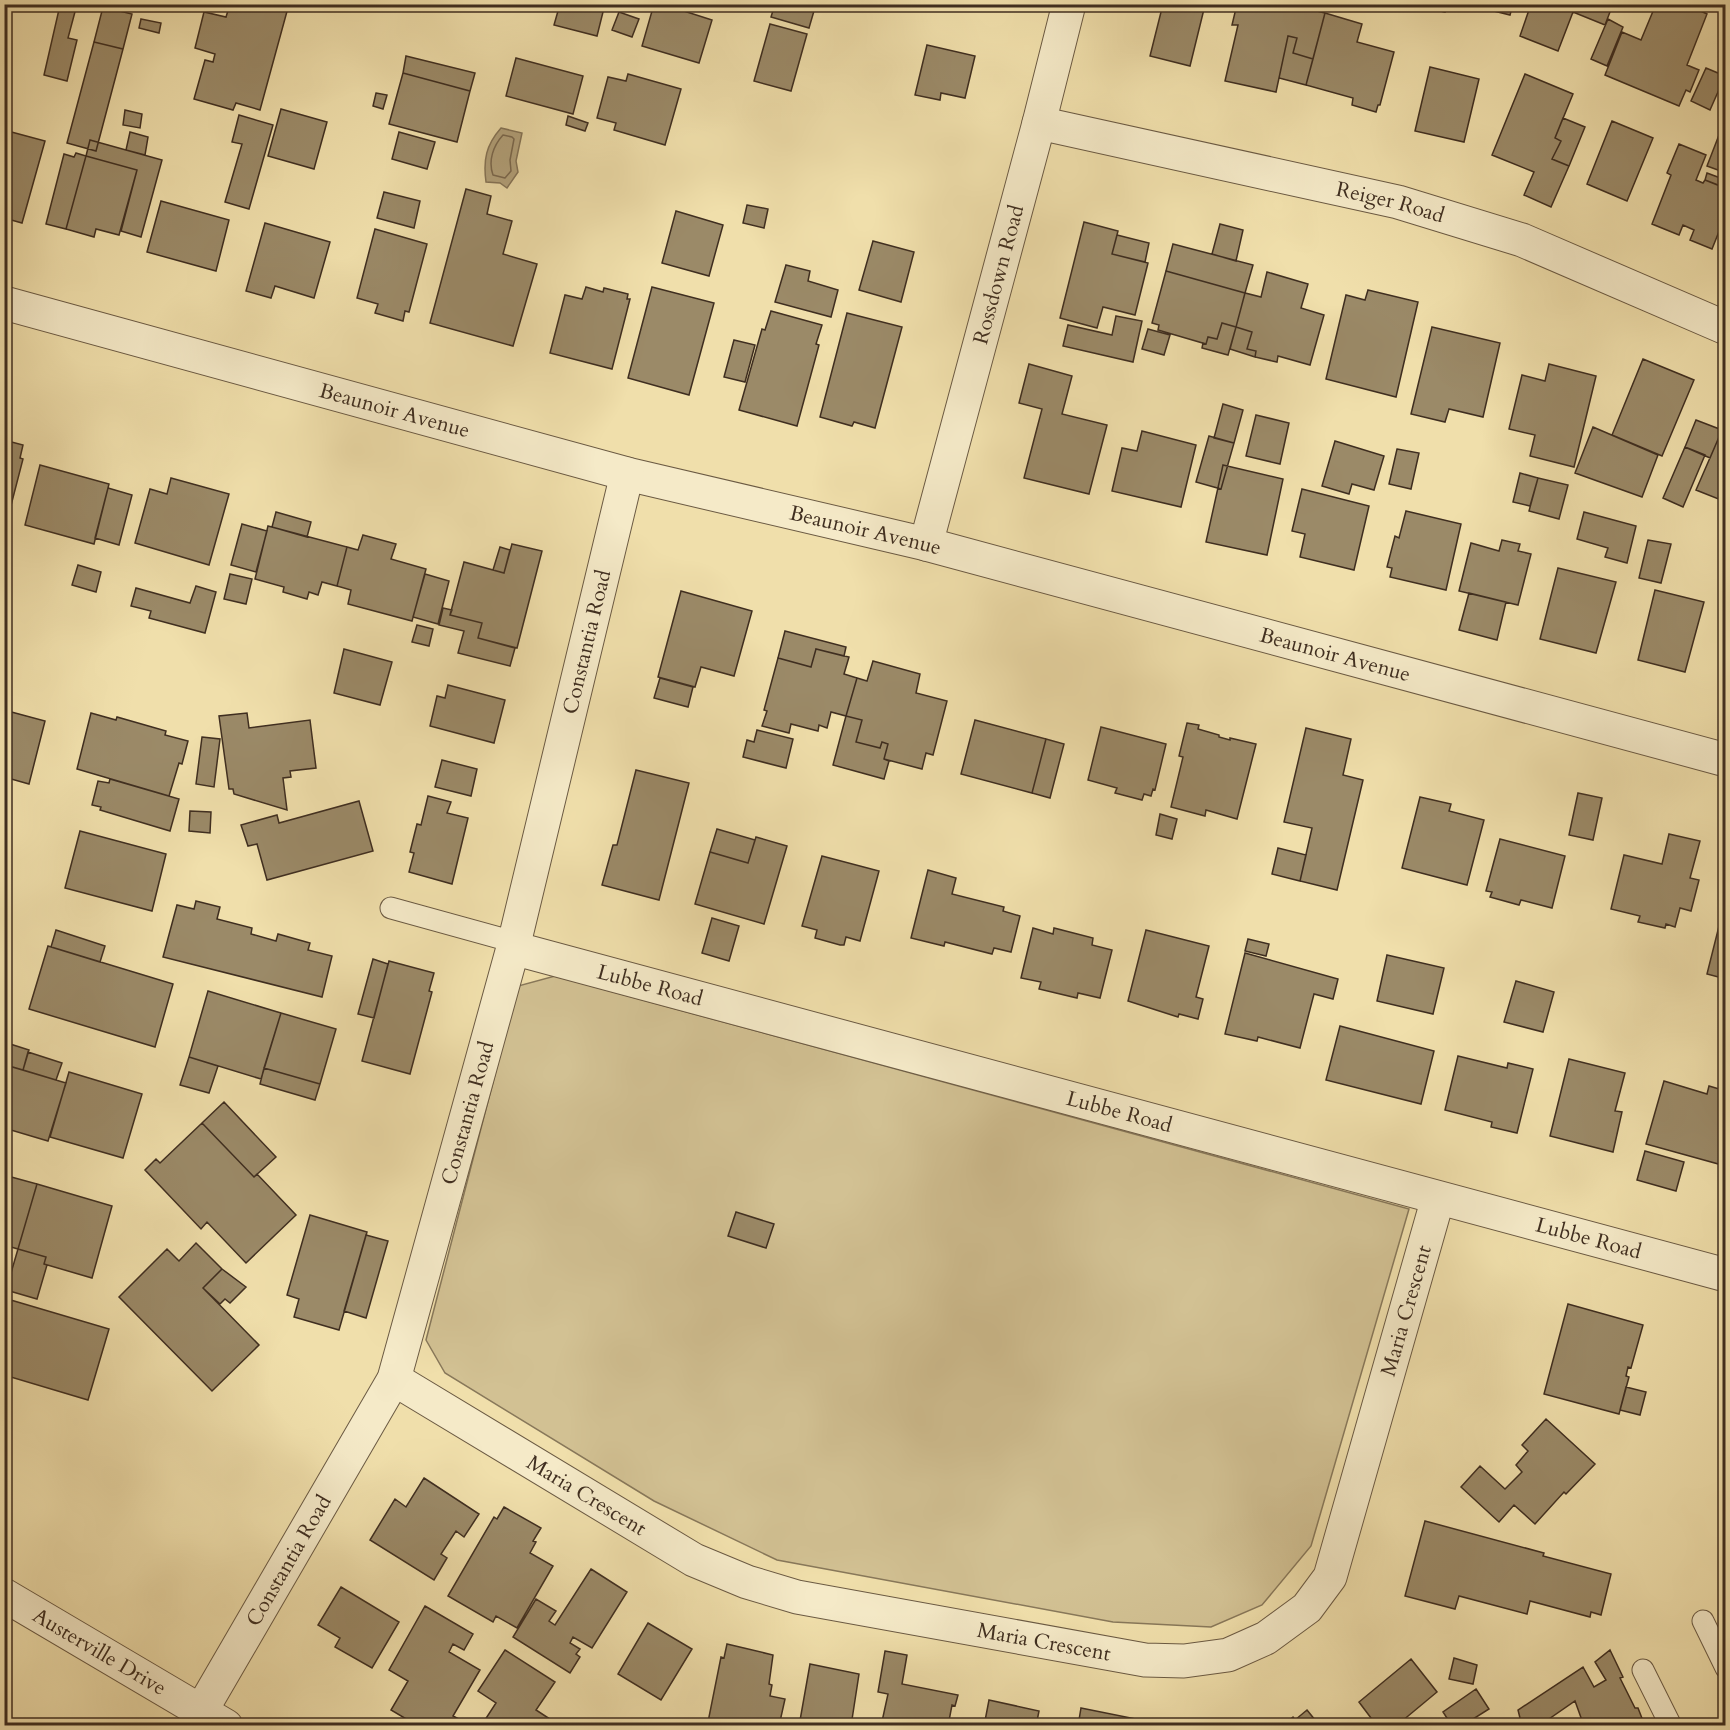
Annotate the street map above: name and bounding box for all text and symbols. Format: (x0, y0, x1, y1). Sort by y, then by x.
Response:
street label: Reiger Road (1333, 174, 1448, 230)
street label: Rossdown Road (966, 202, 1031, 347)
street label: Beaunoir Avenue (316, 376, 473, 445)
street label: Beaunoir Avenue (787, 498, 945, 562)
street label: Constantia Road (555, 567, 618, 717)
street label: Beaunoir Avenue (1257, 620, 1414, 689)
street label: Lubbe Road (594, 957, 706, 1013)
street label: Constantia Road (434, 1038, 501, 1188)
street label: Lubbe Road (1063, 1083, 1175, 1140)
street label: Lubbe Road (1533, 1210, 1645, 1266)
street label: Maria Crescent (1373, 1241, 1438, 1380)
street label: Maria Crescent (521, 1448, 652, 1543)
street label: Constantia Road (239, 1490, 338, 1632)
street label: Austerville Drive (27, 1601, 172, 1702)
street label: Maria Crescent (975, 1615, 1113, 1668)

